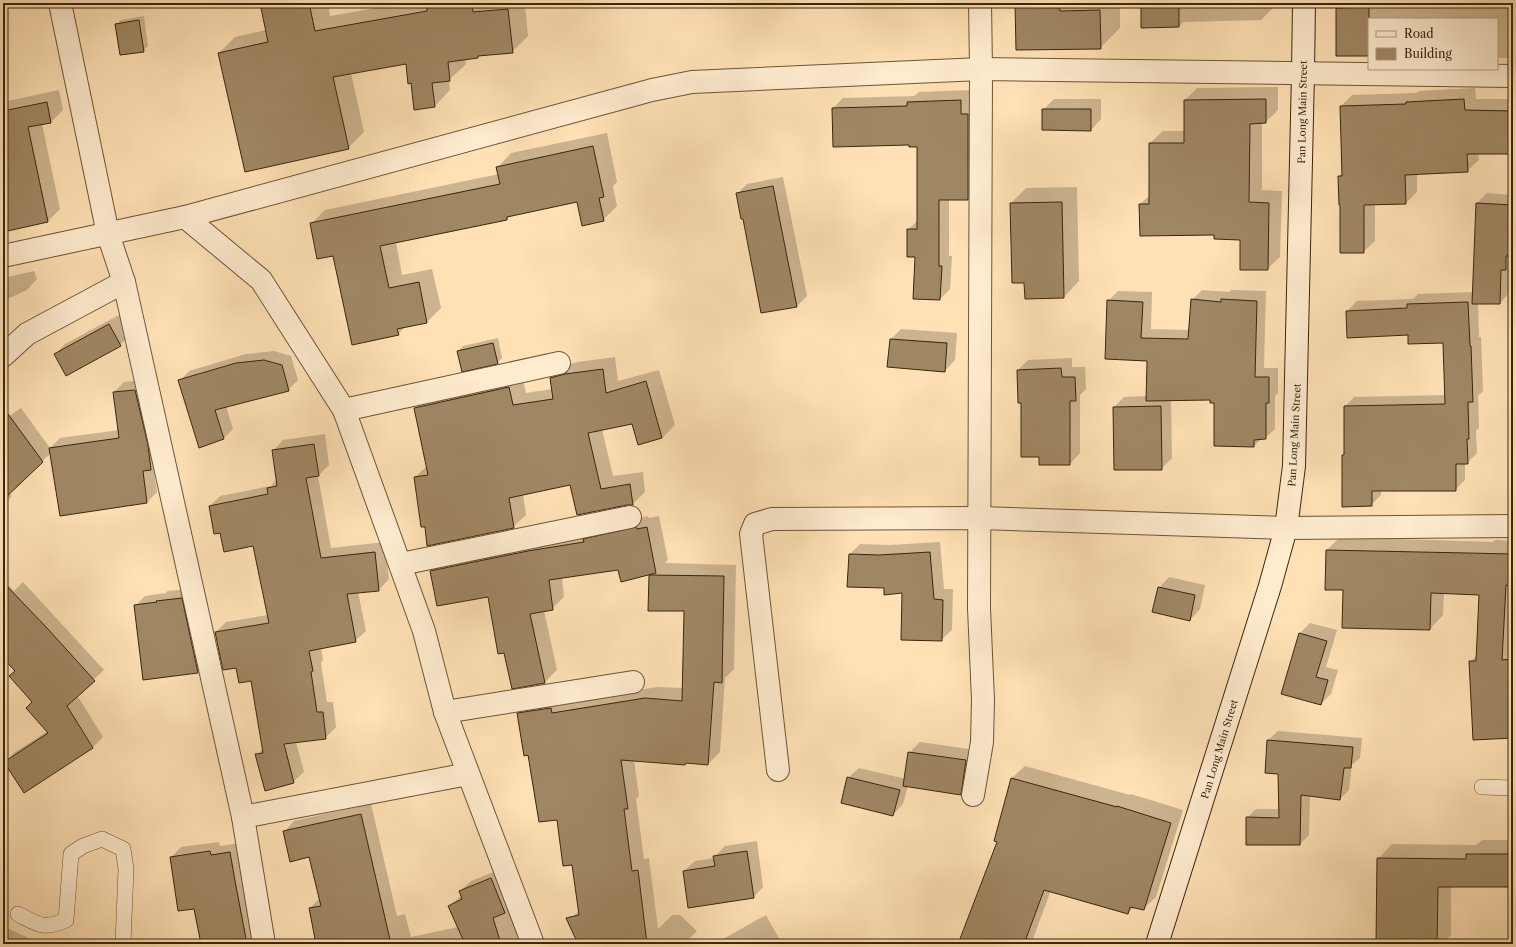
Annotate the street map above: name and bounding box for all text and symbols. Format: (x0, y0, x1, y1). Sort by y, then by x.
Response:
legend (1368, 18, 1498, 70)
text: Road (1404, 26, 1434, 41)
text: Building (1404, 46, 1452, 61)
street label: Pan Long Main Street (1295, 60, 1310, 164)
street label: Pan Long Main Street (1285, 383, 1304, 487)
street label: Pan Long Main Street (1198, 697, 1241, 800)

